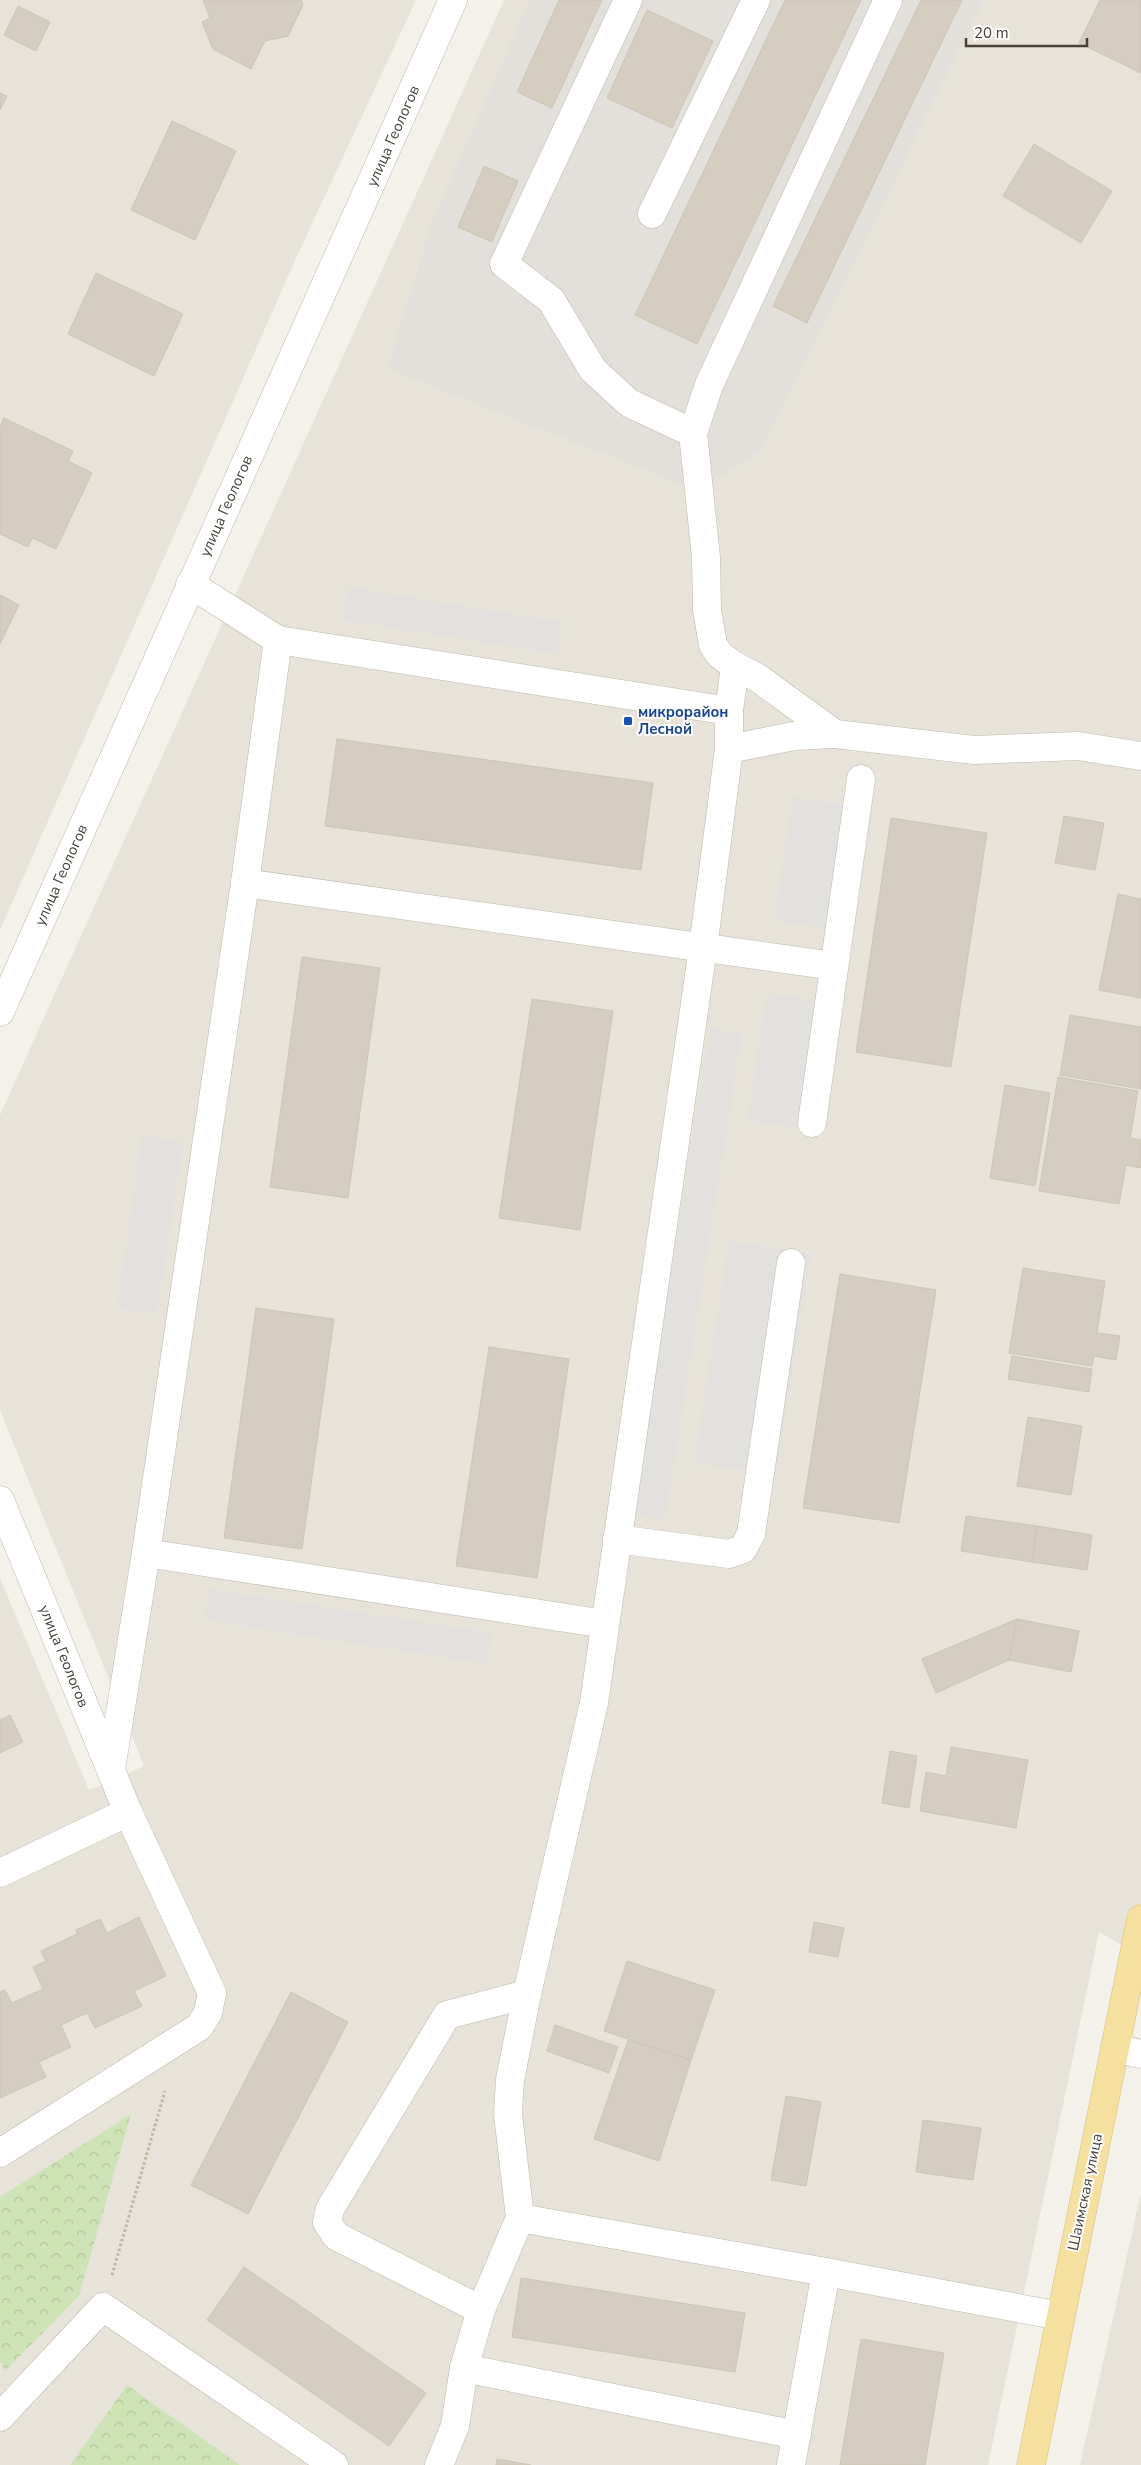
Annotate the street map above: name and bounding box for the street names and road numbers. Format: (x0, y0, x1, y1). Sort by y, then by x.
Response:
street label: улица Геологов (362, 82, 424, 190)
street label: улица Геологов (195, 452, 257, 560)
street label: улица Геологов (30, 821, 92, 929)
street label: улица Геологов (34, 1602, 94, 1710)
street label: Шаимская улица (1063, 2132, 1107, 2252)

